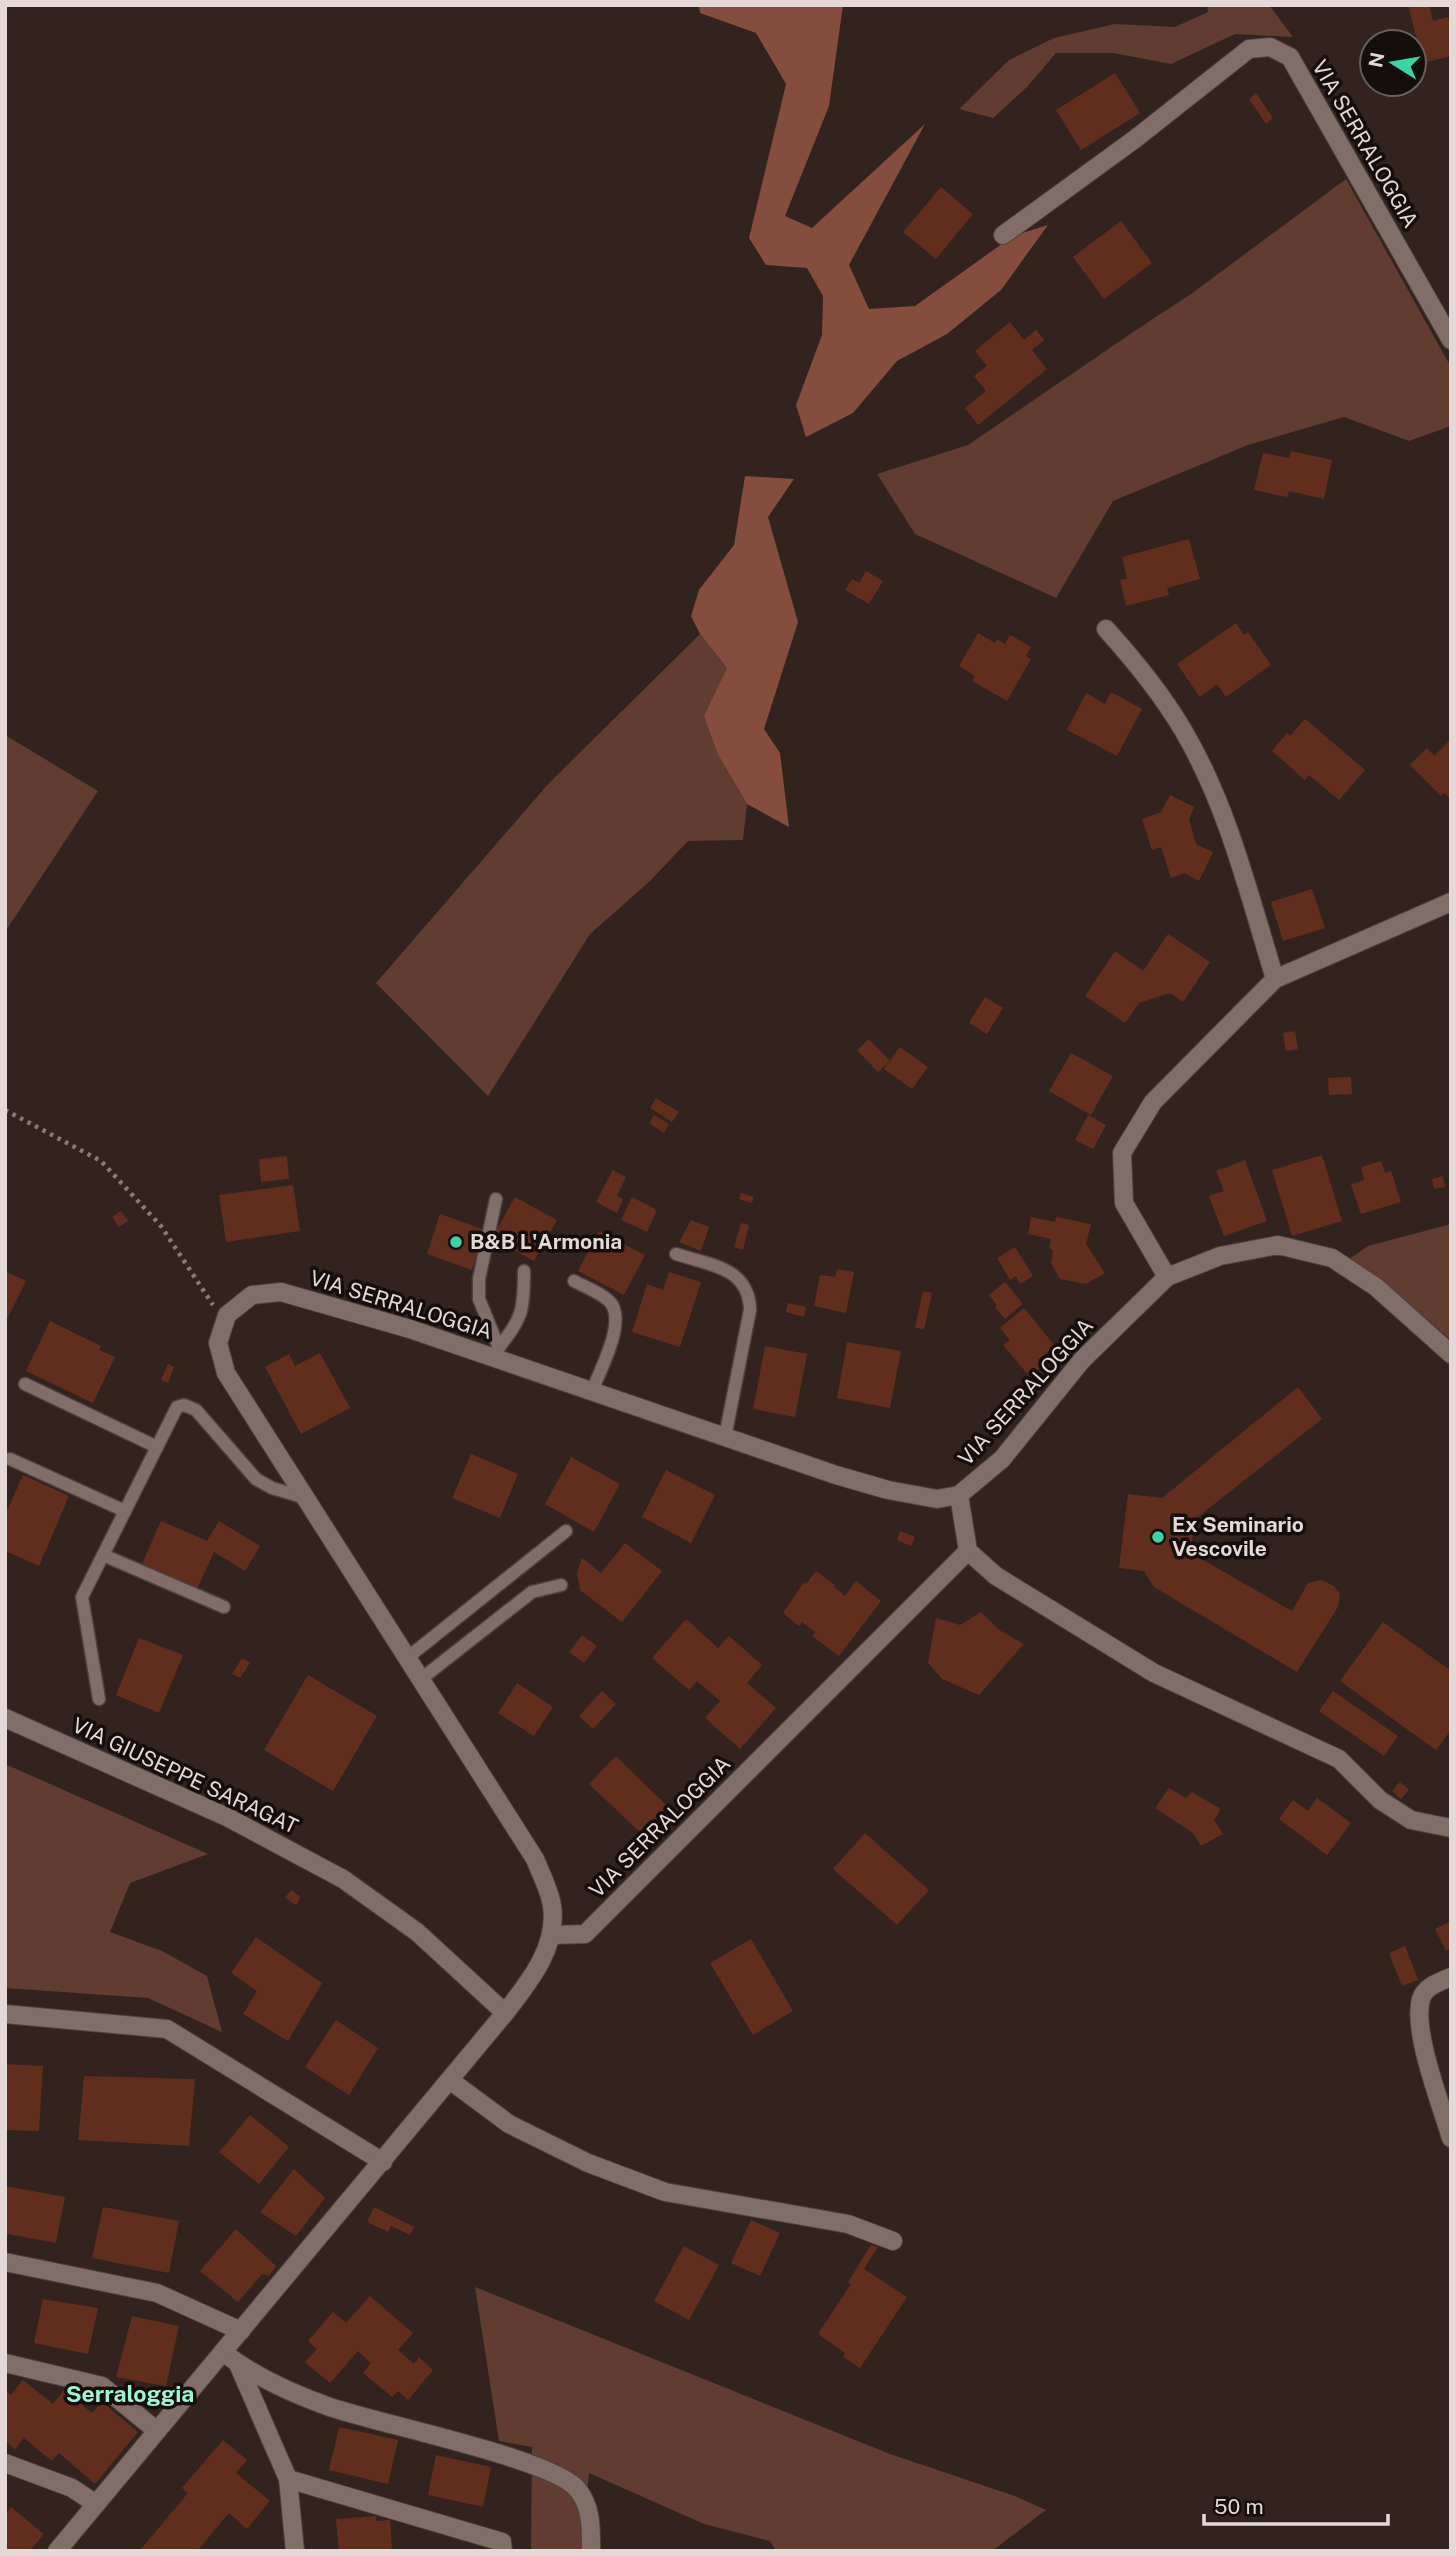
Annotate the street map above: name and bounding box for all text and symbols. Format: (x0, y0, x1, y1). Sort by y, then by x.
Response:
north arrow (1358, 28, 1428, 98)
text: N (1364, 50, 1389, 69)
street label: VIA SERRALOGGIA (1307, 56, 1424, 232)
place label: B&B L'Armonia (470, 1229, 622, 1254)
marker: B&B L'Armonia (448, 1234, 464, 1250)
street label: VIA SERRALOGGIA (307, 1265, 495, 1344)
street label: VIA SERRALOGGIA (953, 1313, 1098, 1470)
place label: Ex Seminario Vescovile (1172, 1512, 1304, 1561)
marker: Ex Seminario Vescovile (1150, 1529, 1166, 1545)
street label: VIA GIUSEPPE SARAGAT (68, 1712, 302, 1839)
street label: VIA SERRALOGGIA (584, 1751, 735, 1902)
district label: Serraloggia (66, 2380, 194, 2407)
scale bar (1204, 2482, 1388, 2526)
text: 50 m (1214, 2494, 1264, 2519)

